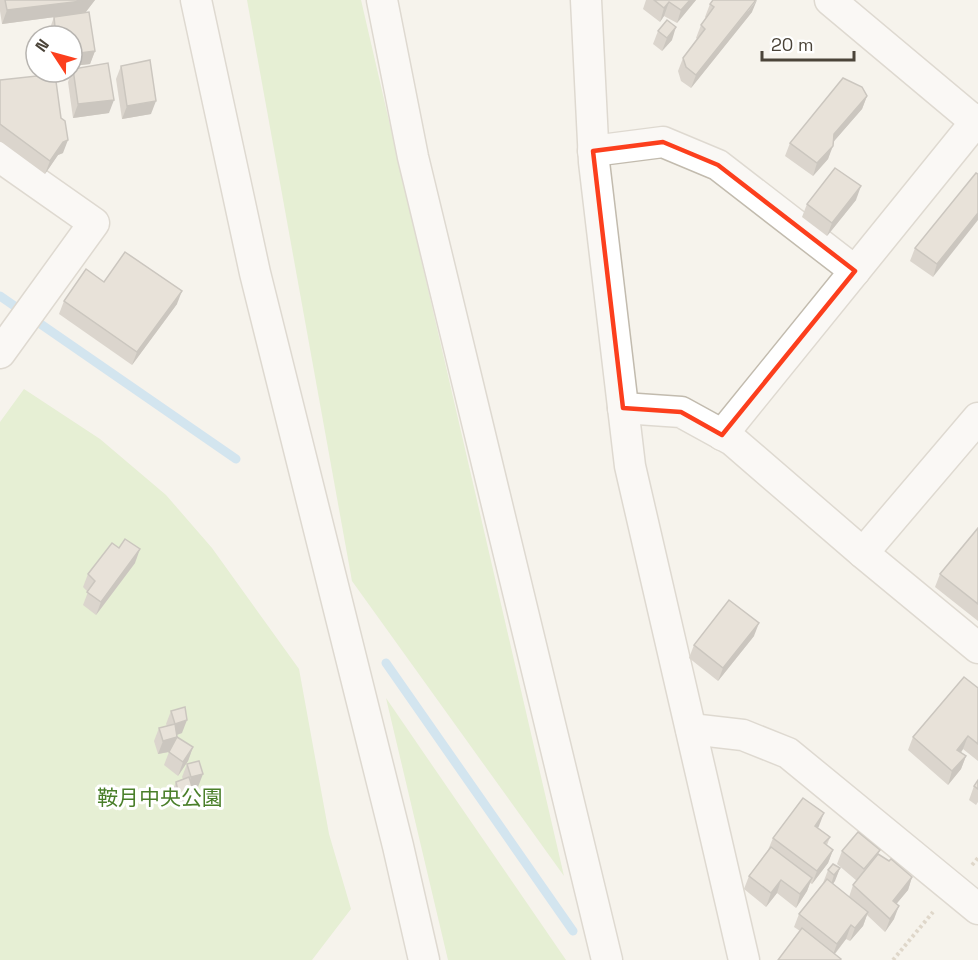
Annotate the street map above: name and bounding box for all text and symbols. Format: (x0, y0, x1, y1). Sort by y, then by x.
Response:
north arrow (24, 24, 84, 84)
scale bar (762, 24, 854, 62)
text: 20 m (771, 33, 814, 56)
text: N (31, 35, 54, 56)
park label: 鞍月中央公園 (97, 784, 223, 811)

